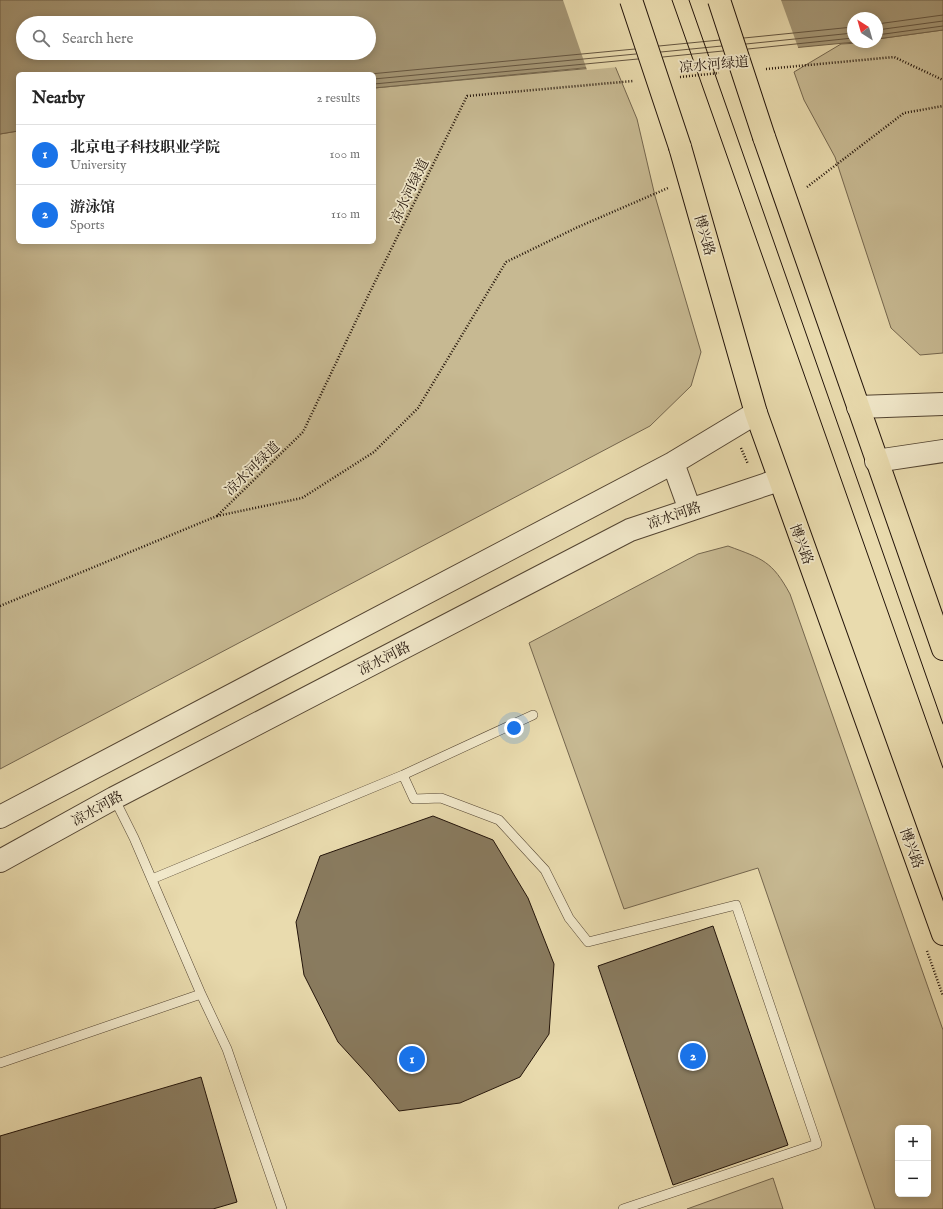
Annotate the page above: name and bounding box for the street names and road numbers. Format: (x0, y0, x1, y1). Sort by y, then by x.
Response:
street label: 凉水河绿道 (678, 53, 750, 77)
street label: 凉水河绿道 (386, 156, 433, 227)
street label: 博兴路 (690, 213, 718, 258)
street label: 凉水河绿道 (221, 438, 284, 500)
street label: 凉水河路 (645, 498, 704, 534)
street label: 博兴路 (785, 522, 817, 567)
street label: 凉水河路 (355, 638, 413, 680)
street label: 凉水河路 (69, 787, 126, 830)
street label: 博兴路 (895, 826, 927, 871)

